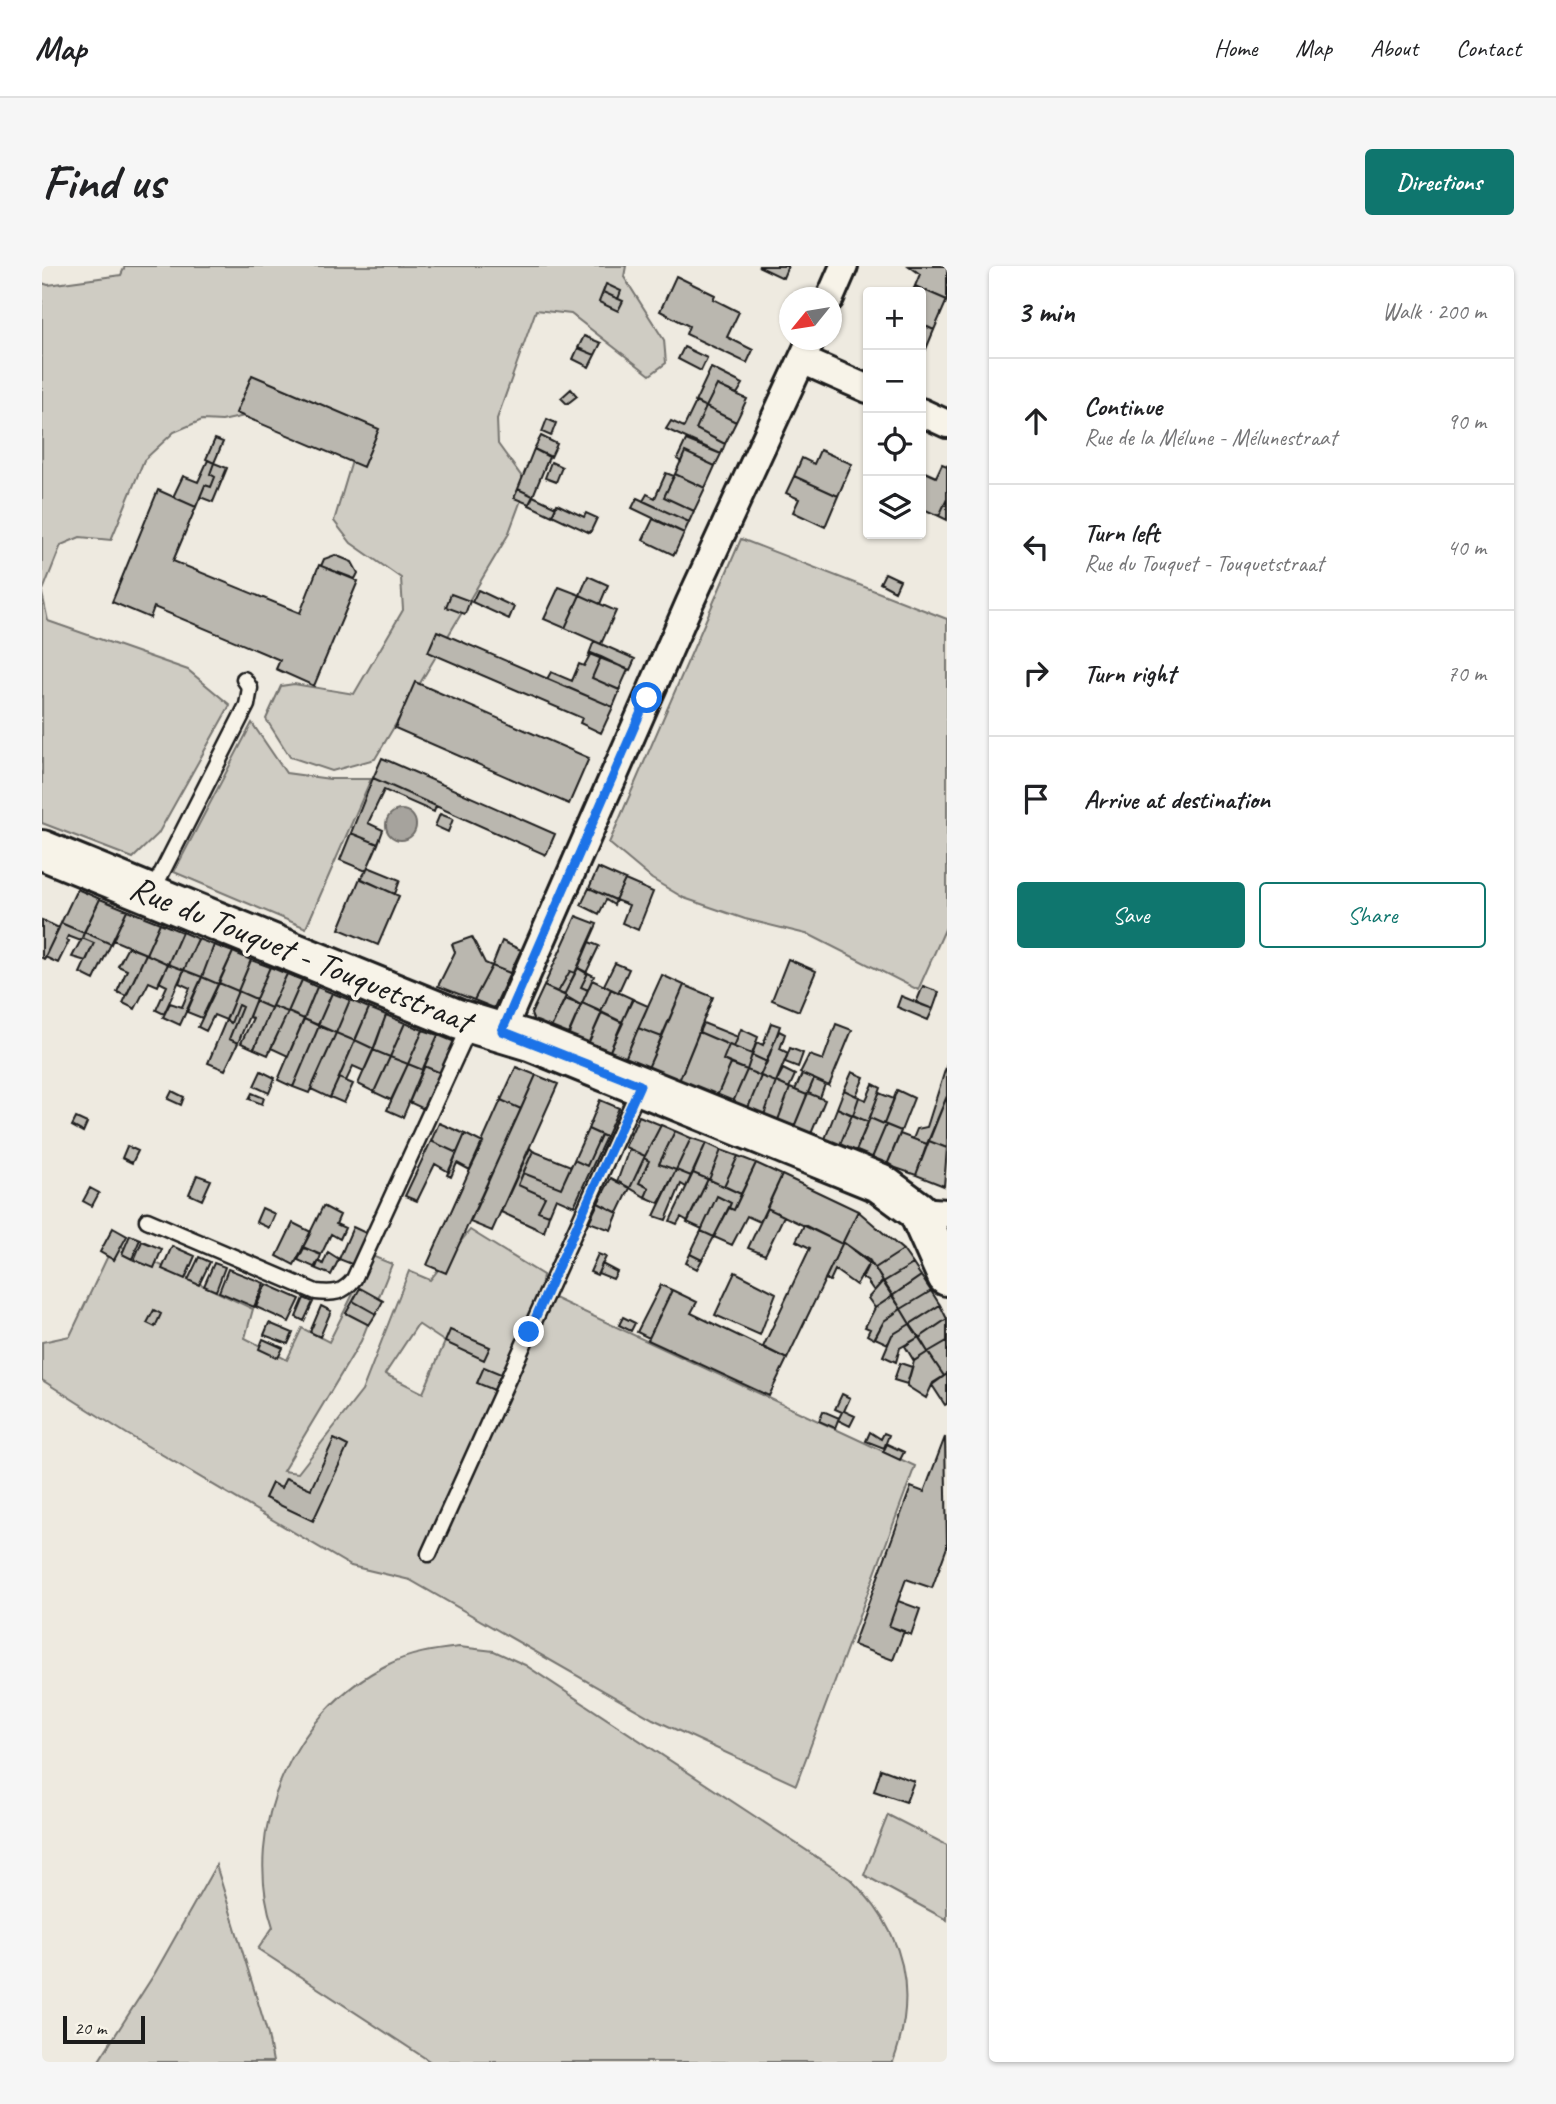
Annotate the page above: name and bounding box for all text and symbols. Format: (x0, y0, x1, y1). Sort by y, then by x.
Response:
text: Map (35, 27, 86, 69)
text: Home (1214, 33, 1257, 63)
text: Map (1295, 33, 1332, 63)
text: About (1370, 33, 1418, 63)
text: Contact (1456, 33, 1521, 63)
button: Directions (1365, 149, 1514, 215)
text: Find us (42, 151, 164, 213)
north arrow (779, 287, 842, 350)
map controls (863, 287, 926, 539)
button: + (863, 287, 926, 350)
text: 3 min (1017, 293, 1074, 331)
text: Walk · 200 m (1382, 297, 1486, 326)
button: − (863, 350, 926, 413)
text: Continue (1084, 390, 1162, 423)
icon: ahead (1017, 402, 1055, 440)
text: 90 m (1447, 407, 1486, 436)
button: locate (863, 413, 926, 476)
text: Rue de la Mélune - Mélunestraat (1084, 423, 1337, 452)
button: layers (863, 476, 926, 539)
text: Turn left (1084, 516, 1159, 549)
icon: left (1017, 528, 1055, 566)
text: 40 m (1447, 533, 1486, 562)
text: Rue du Touquet - Touquetstraat (1084, 549, 1324, 578)
icon: right (1017, 654, 1055, 692)
text: Turn right (1084, 657, 1175, 690)
text: 70 m (1447, 659, 1486, 688)
route start (631, 682, 662, 713)
icon: arrive (1017, 780, 1055, 818)
text: Arrive at destination (1084, 783, 1270, 816)
street label: Rue du Touquet - Touquetstraat (123, 865, 483, 1045)
button: Save (1017, 882, 1245, 948)
button: Share (1259, 882, 1486, 948)
route end (513, 1316, 544, 1347)
scale bar (63, 2013, 145, 2045)
text: 20 m (74, 2016, 106, 2040)

